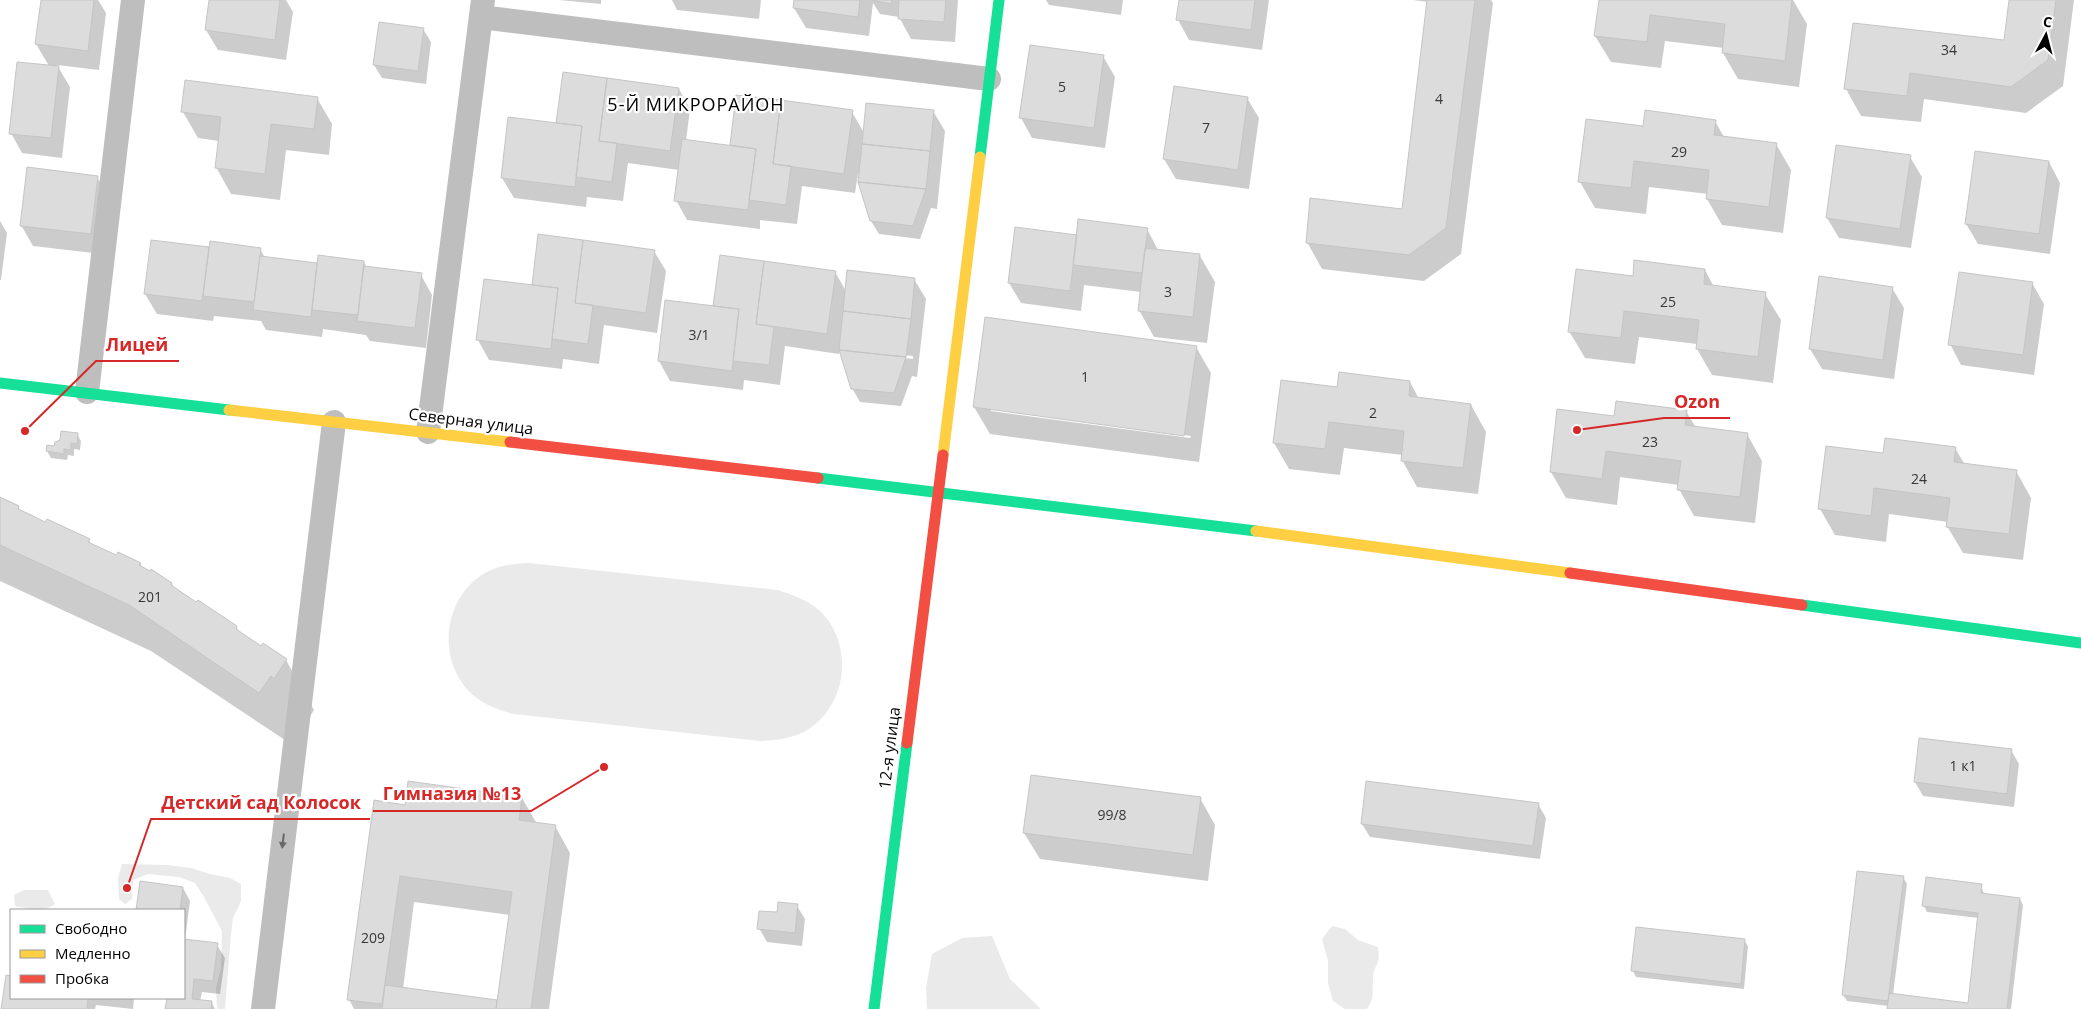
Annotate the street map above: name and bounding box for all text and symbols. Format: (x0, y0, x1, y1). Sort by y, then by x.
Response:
north arrow (2021, 10, 2071, 60)
text: С (2042, 12, 2053, 32)
house number: 34 (1941, 40, 1957, 59)
house number: 5 (1058, 77, 1066, 96)
house number: 4 (1435, 89, 1443, 108)
district label: 5-Й МИКРОРАЙОН (607, 92, 785, 116)
house number: 7 (1202, 118, 1210, 137)
house number: 29 (1671, 142, 1687, 161)
house number: 3 (1164, 282, 1172, 301)
house number: 25 (1660, 292, 1676, 311)
house number: 3/1 (688, 325, 710, 344)
callout: Лицей (96, 328, 179, 361)
text: Лицей (106, 332, 168, 356)
house number: 1 (1081, 367, 1089, 386)
callout: Ozon (1664, 385, 1730, 418)
text: Ozon (1674, 389, 1720, 413)
street label: Северная улица (407, 402, 535, 440)
house number: 2 (1369, 403, 1377, 422)
house number: 23 (1642, 432, 1658, 451)
house number: 24 (1911, 469, 1927, 488)
house number: 201 (138, 587, 162, 606)
street label: 12-я улица (873, 706, 905, 790)
house number: 1 к1 (1950, 756, 1976, 775)
callout: Гимназия №13 (373, 778, 531, 811)
text: Гимназия №13 (383, 781, 521, 805)
callout: Детский сад Колосок (151, 786, 370, 819)
text: Детский сад Колосок (161, 790, 362, 814)
house number: 99/8 (1097, 805, 1127, 824)
one-way arrow (279, 833, 287, 849)
legend (10, 909, 185, 999)
text: Свободно (55, 918, 127, 938)
house number: 209 (361, 928, 385, 947)
text: Медленно (55, 943, 131, 963)
text: Пробка (55, 968, 109, 988)

